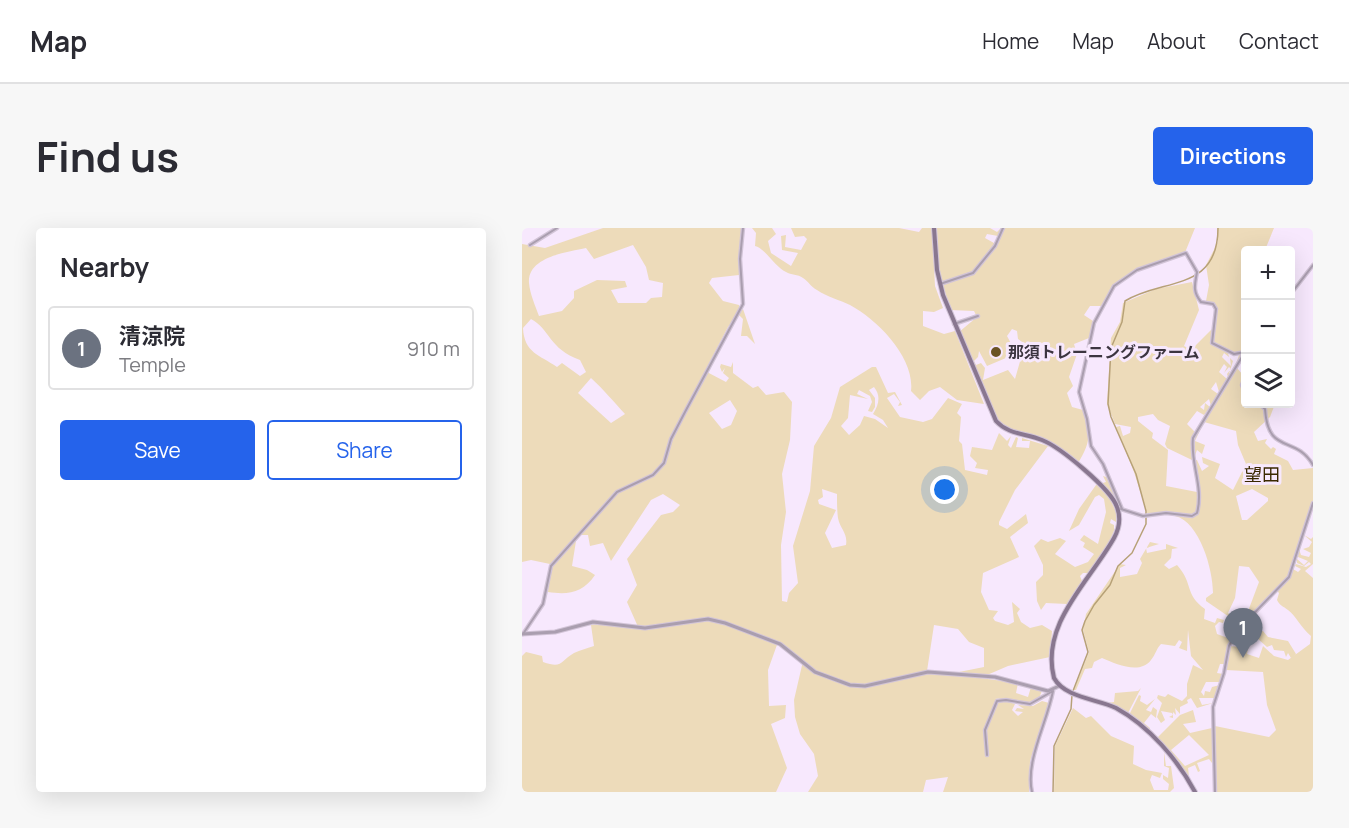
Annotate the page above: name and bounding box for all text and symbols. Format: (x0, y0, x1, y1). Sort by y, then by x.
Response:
text: Map (30, 22, 87, 60)
text: Home (982, 27, 1039, 55)
text: Map (1072, 27, 1114, 55)
text: About (1147, 27, 1206, 55)
text: Contact (1239, 27, 1319, 55)
text: Find us (36, 127, 179, 185)
button: Directions (1153, 127, 1313, 185)
map controls (1241, 246, 1295, 408)
button: + (1241, 246, 1295, 300)
text: Nearby (60, 249, 149, 285)
button: − (1241, 300, 1295, 354)
text: 清涼院 (119, 321, 185, 351)
text: 1 (77, 335, 86, 362)
text: 910 m (407, 335, 460, 362)
place label: 那須トレーニングファーム (1008, 341, 1200, 363)
marker: 那須トレーニングファーム (989, 345, 1003, 359)
text: Temple (119, 351, 186, 378)
button: layers (1241, 354, 1295, 408)
button: Save (60, 420, 255, 480)
button: Share (267, 420, 462, 480)
district label: 望田 (1244, 462, 1280, 486)
your location (930, 475, 959, 504)
pin: 1 (1224, 608, 1262, 658)

